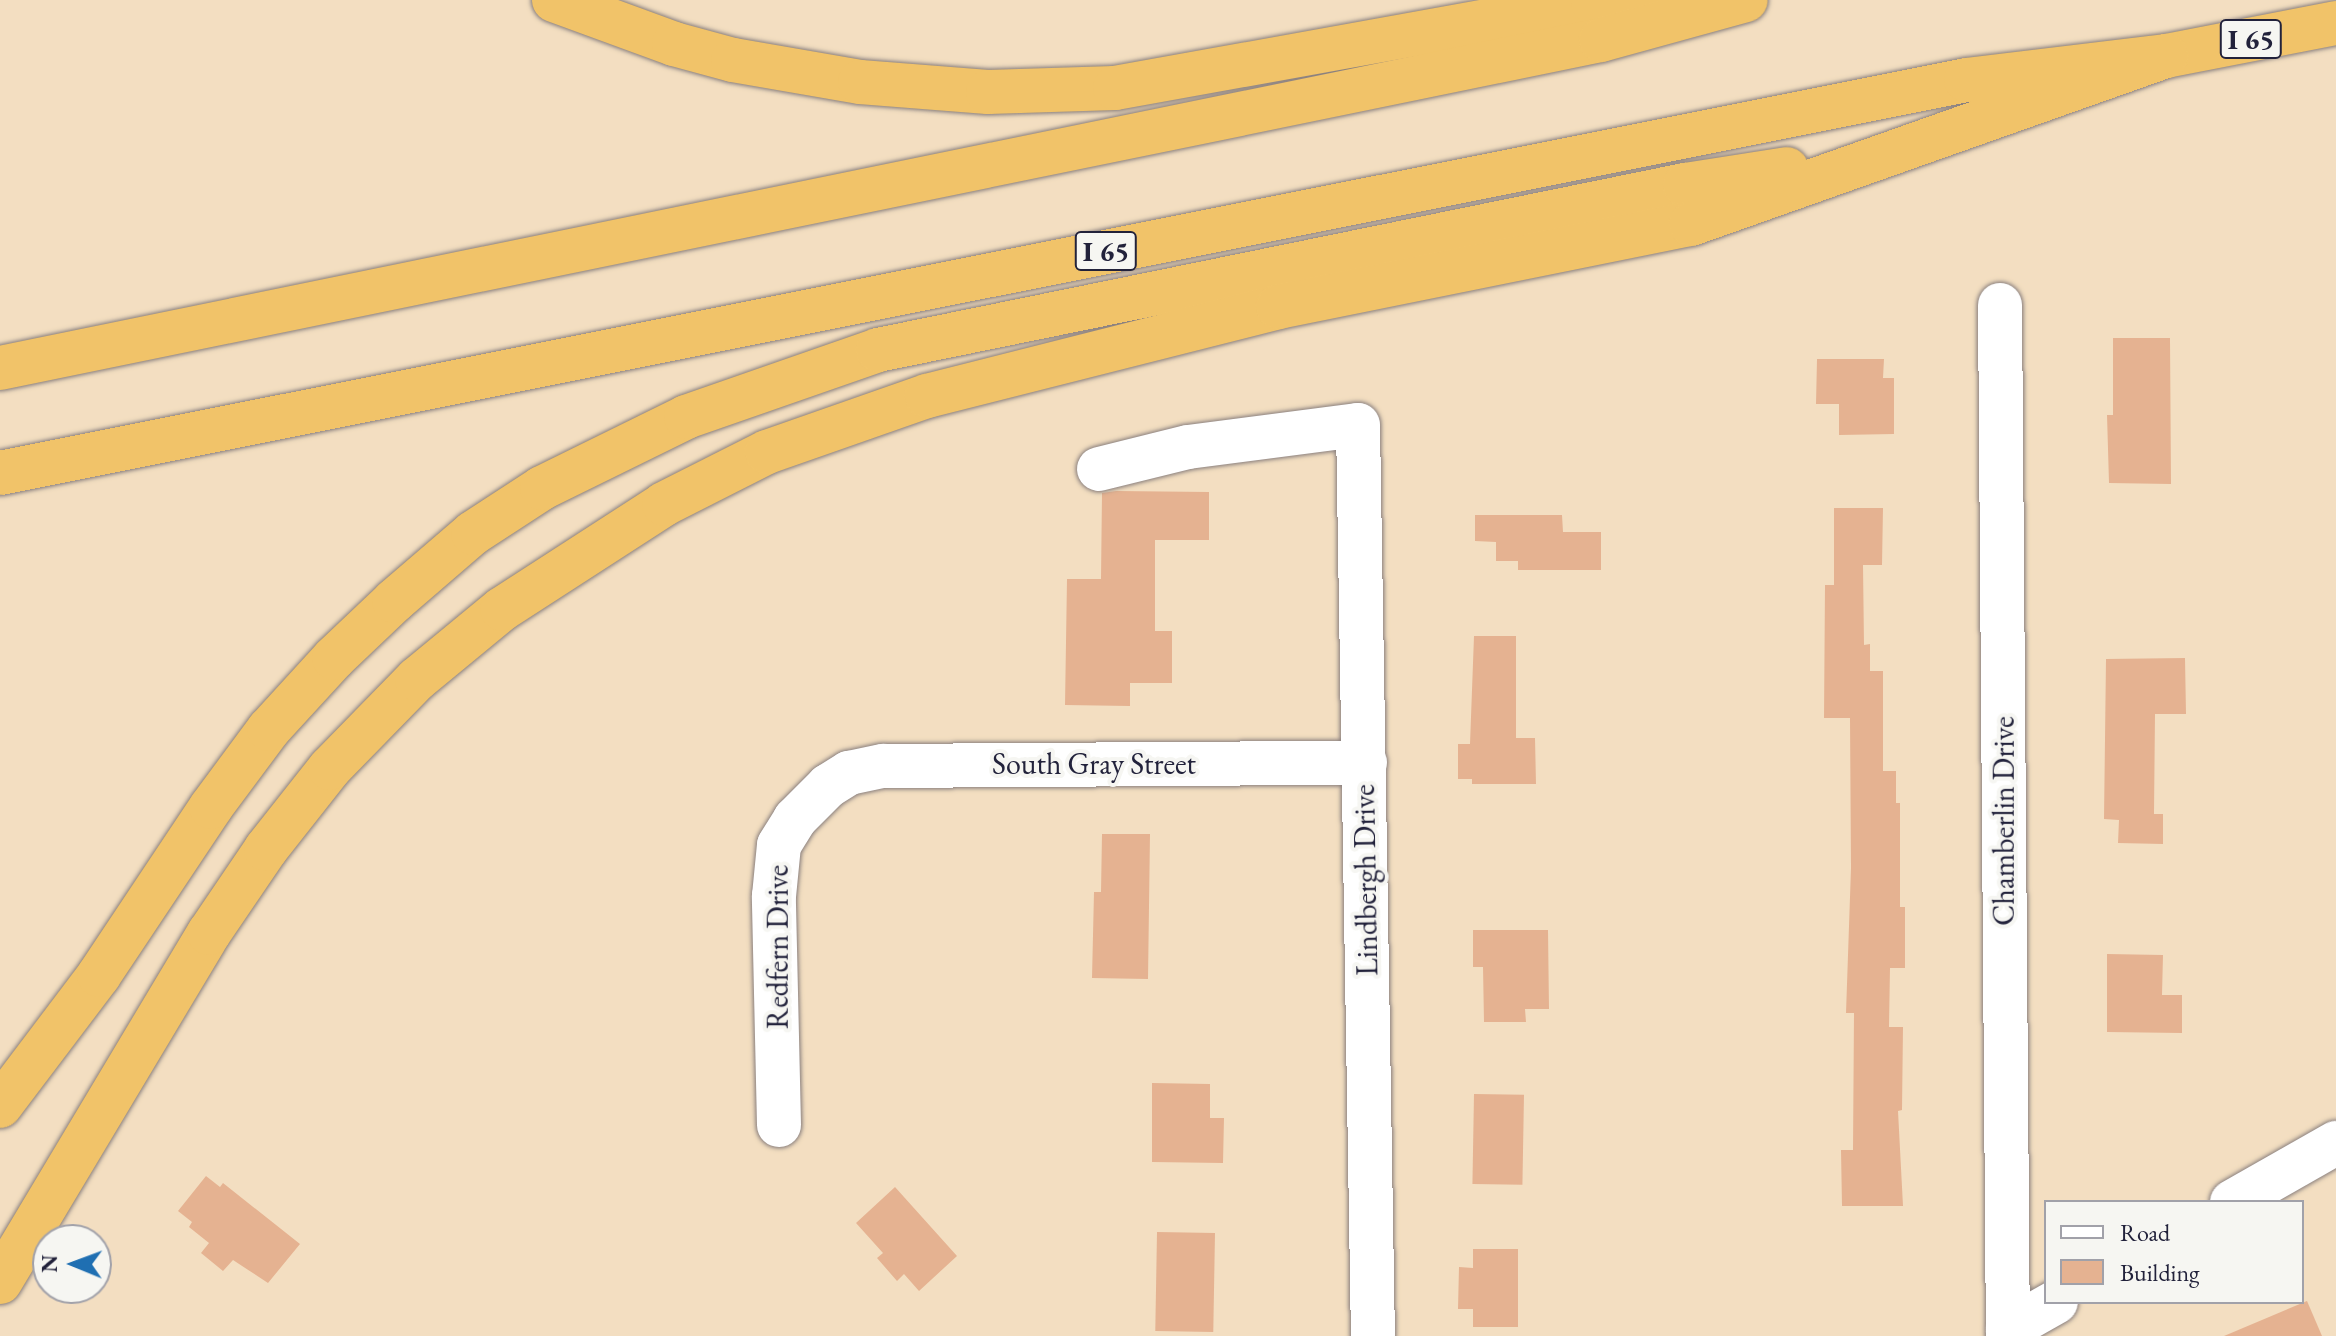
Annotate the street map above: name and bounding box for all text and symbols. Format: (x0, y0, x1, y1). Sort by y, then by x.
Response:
road number: I 65 (2219, 15, 2283, 63)
road number: I 65 (1074, 227, 1138, 275)
street label: Chamberlin Drive (1986, 716, 2022, 926)
street label: South Gray Street (992, 746, 1196, 782)
street label: Lindbergh Drive (1346, 784, 1386, 976)
street label: Redfern Drive (760, 865, 796, 1029)
legend (2044, 1200, 2304, 1304)
text: Road (2120, 1217, 2170, 1248)
north arrow (32, 1224, 112, 1304)
text: N (35, 1254, 64, 1273)
text: Building (2120, 1257, 2200, 1288)

